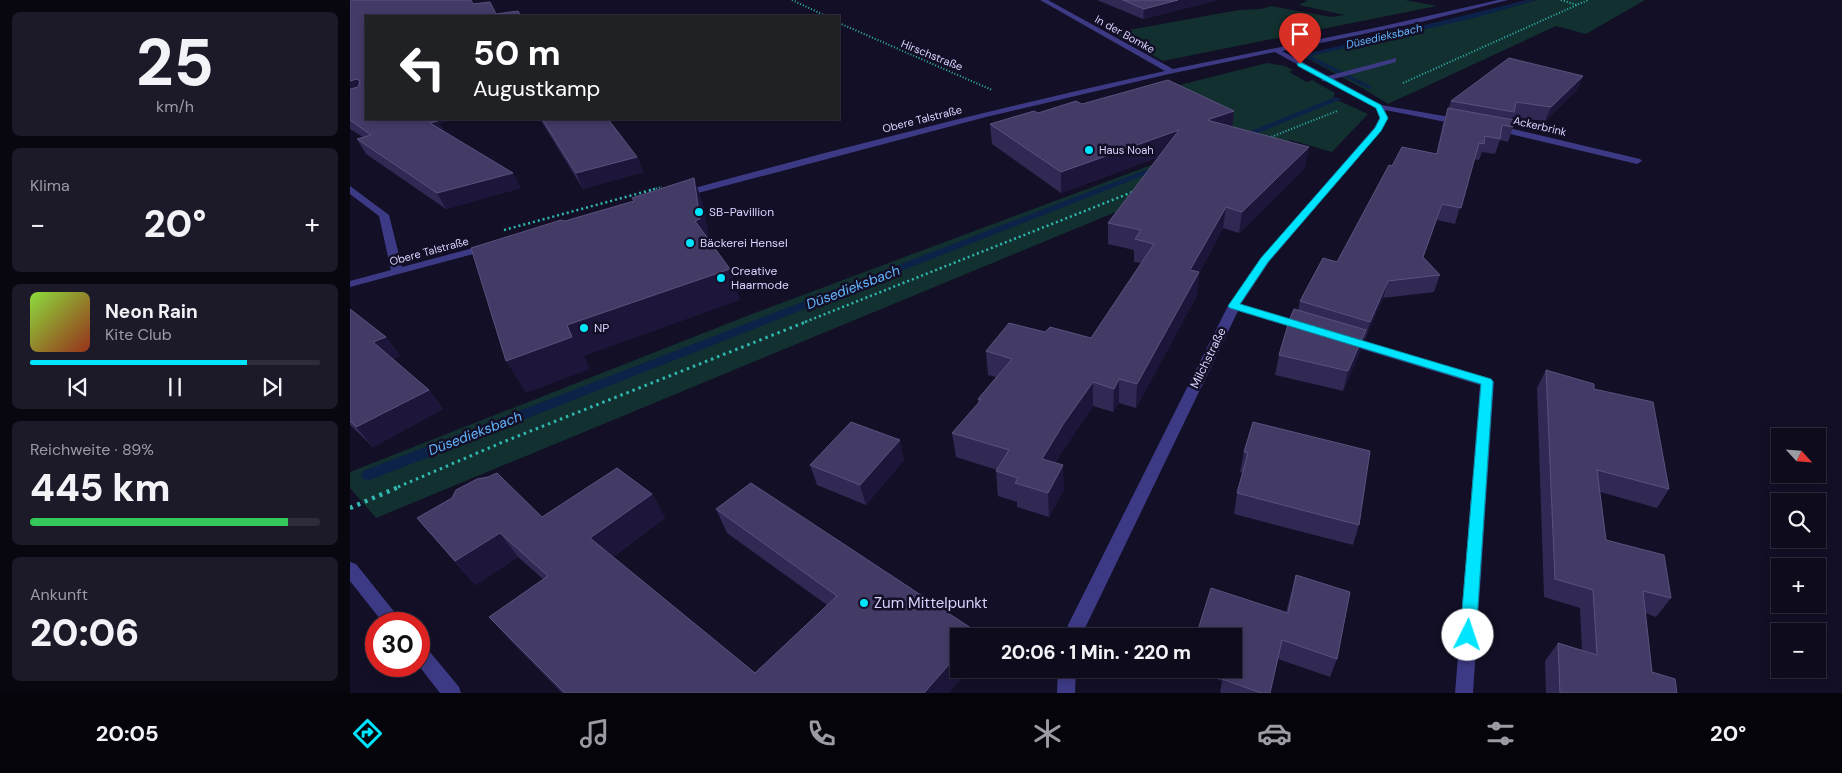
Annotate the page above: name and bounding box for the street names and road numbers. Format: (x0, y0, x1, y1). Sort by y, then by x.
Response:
street label: In der Bomke (1093, 12, 1157, 56)
street label: Hirschstraße (899, 36, 965, 74)
street label: Obere Talstraße (881, 102, 963, 136)
street label: Ackerbrink (1512, 113, 1568, 139)
street label: Obere Talstraße (388, 234, 470, 268)
street label: Milchstraße (1186, 325, 1230, 391)

